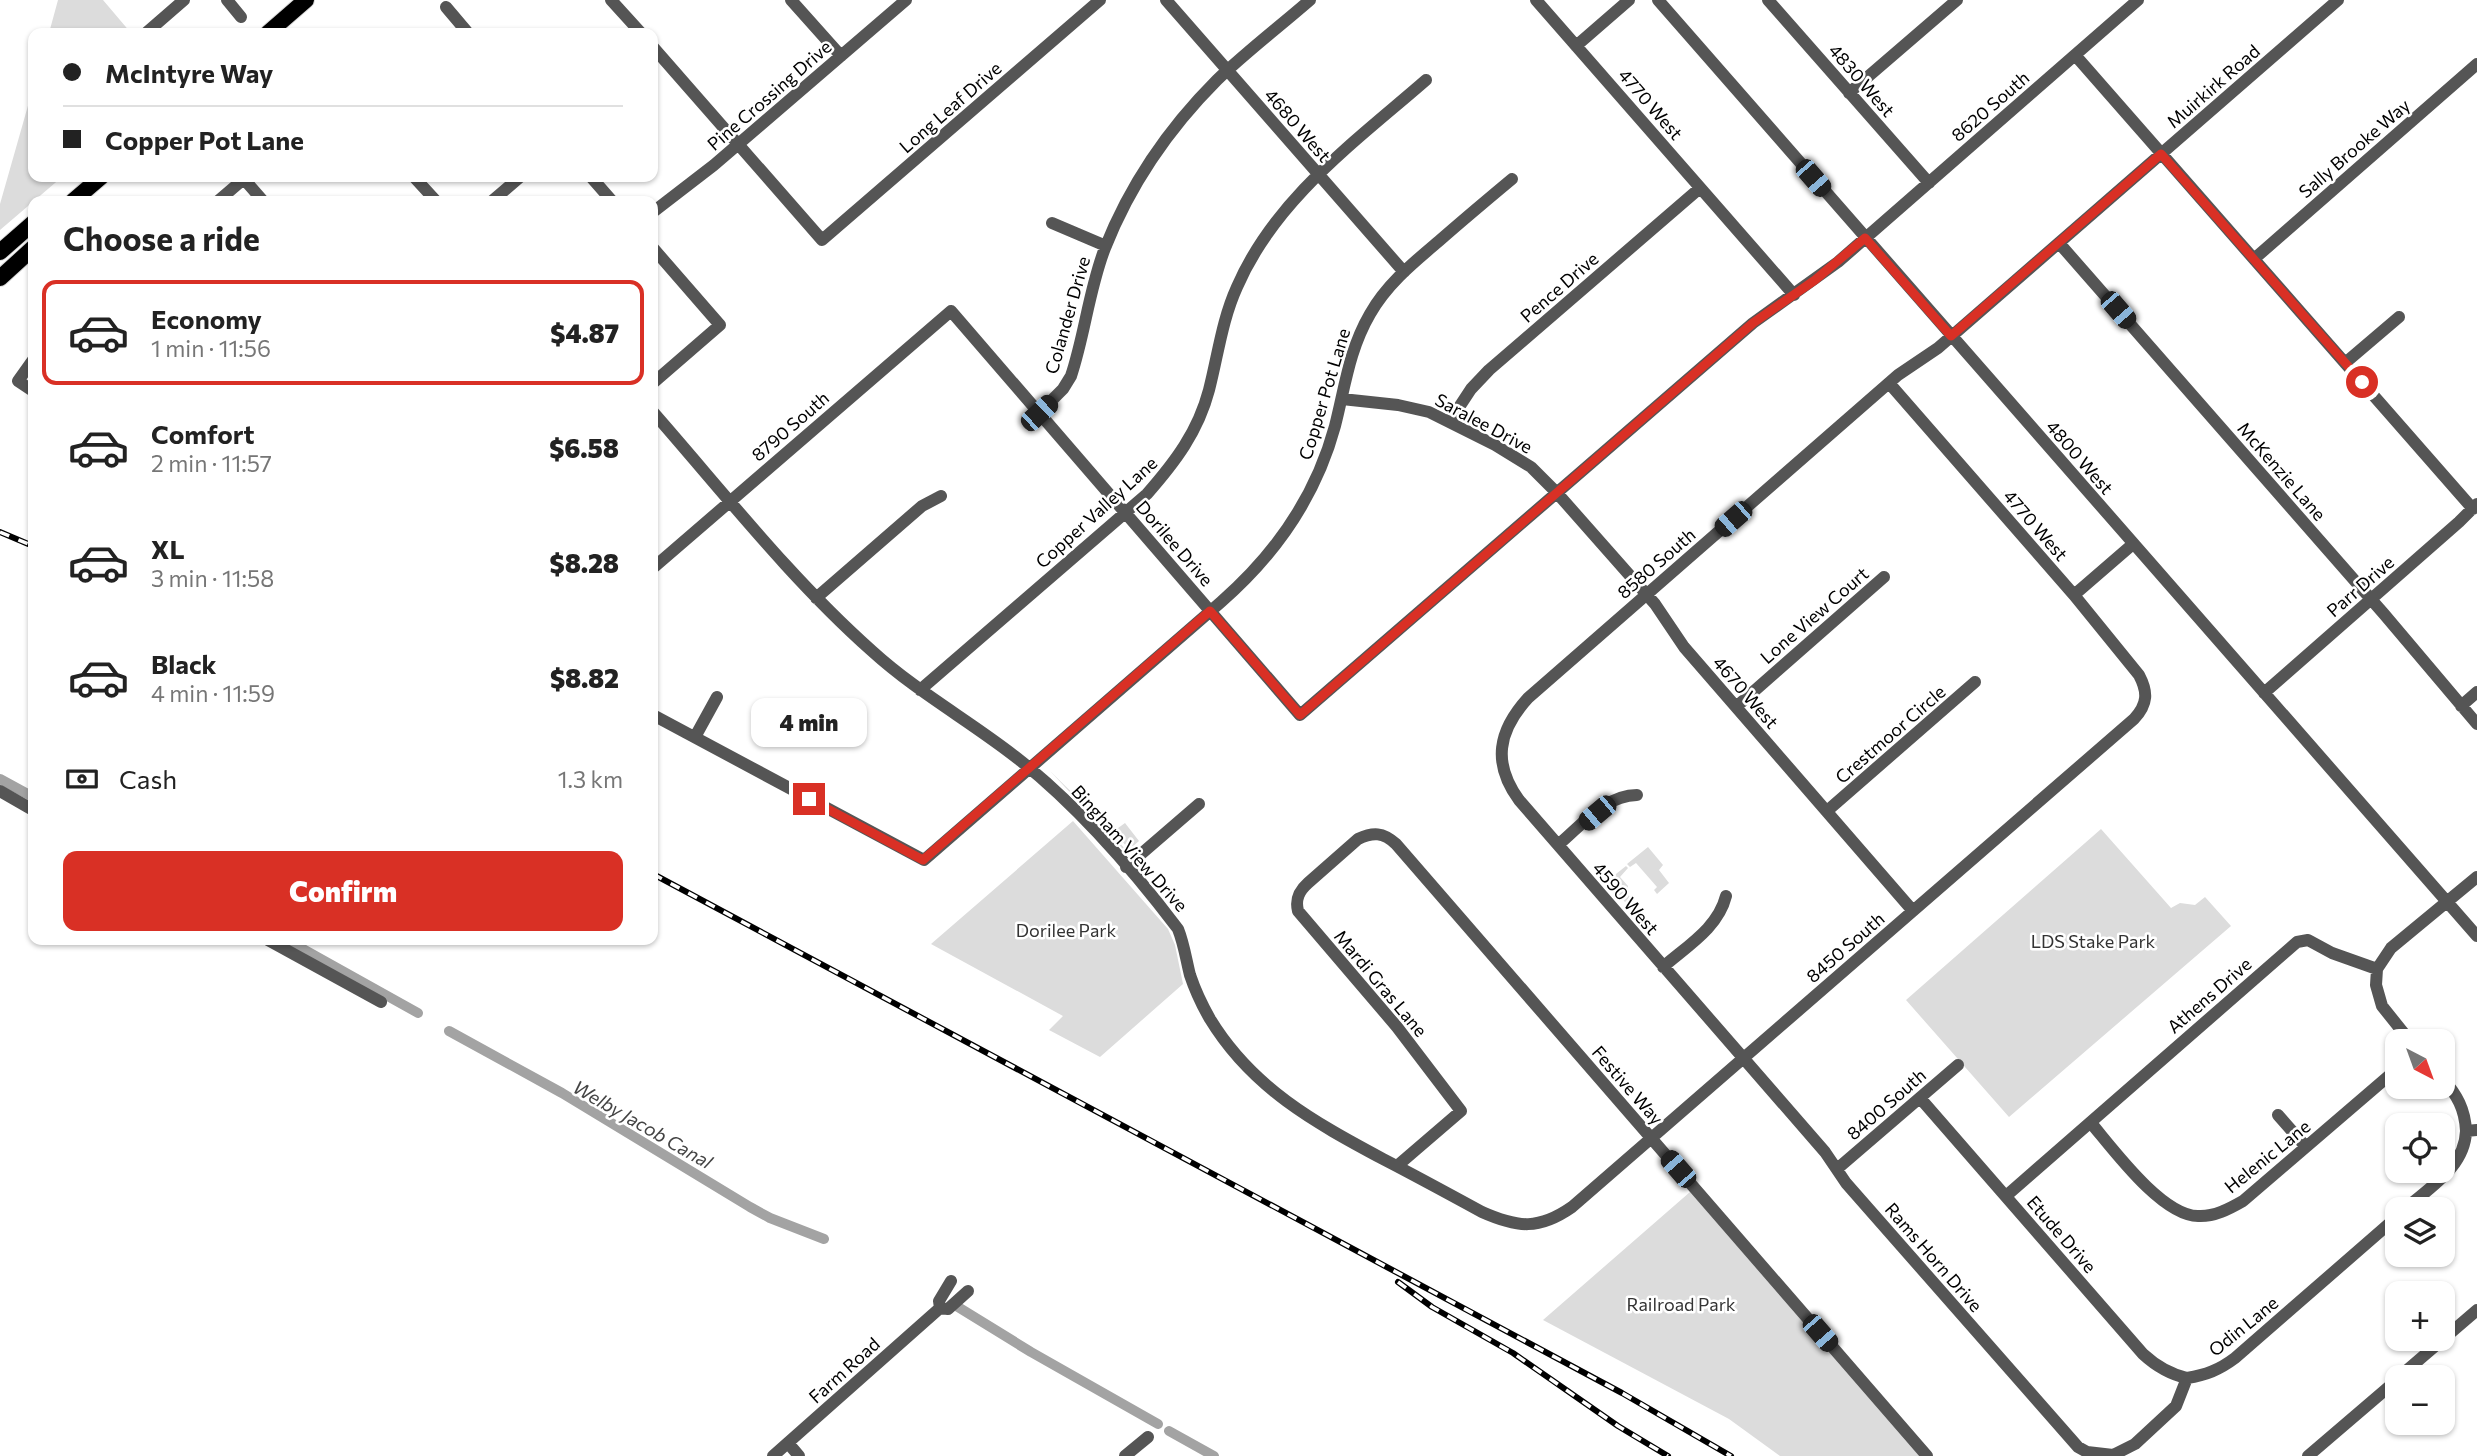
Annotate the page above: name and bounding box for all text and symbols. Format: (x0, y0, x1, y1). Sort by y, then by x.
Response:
street label: Pine Crossing Drive (703, 35, 835, 155)
street label: 4830 West (1824, 39, 1900, 121)
street label: Muirkirk Road (2162, 40, 2264, 132)
text: McIntyre Way (105, 57, 273, 88)
street label: Long Leaf Drive (895, 57, 1005, 157)
street label: 4770 West (1614, 64, 1688, 144)
street label: 8620 South (1947, 66, 2033, 146)
street label: 4680 West (1260, 84, 1336, 166)
street label: Sally Brooke Way (2294, 94, 2414, 202)
text: Copper Pot Lane (105, 124, 304, 155)
car (1792, 155, 1835, 201)
text: Choose a ride (63, 218, 260, 258)
street label: Pence Drive (1516, 247, 1602, 327)
street label: Colander Drive (1040, 254, 1094, 376)
car (2097, 287, 2140, 333)
icon: car (67, 301, 130, 364)
text: Economy (151, 303, 262, 334)
text: $4.87 (550, 317, 619, 348)
street label: Copper Pot Lane (1294, 326, 1354, 462)
text: 1 min · 11:56 (151, 334, 271, 362)
route start (2346, 366, 2378, 398)
street label: 8790 South (747, 386, 833, 466)
street label: Saralee Drive (1432, 388, 1536, 458)
car (1017, 391, 1062, 435)
icon: car (67, 416, 130, 479)
street label: 4800 West (2042, 416, 2118, 498)
street label: McKenzie Lane (2233, 417, 2331, 525)
text: Comfort (151, 418, 254, 449)
text: $6.58 (549, 432, 619, 463)
text: 2 min · 11:57 (151, 449, 272, 477)
street label: Copper Valley Lane (1031, 452, 1161, 572)
street label: 4770 West (1999, 485, 2073, 565)
street label: Dorilee Drive (1132, 496, 1218, 590)
car (1711, 497, 1756, 541)
street label: 8580 South (1612, 523, 1700, 603)
icon: car (67, 531, 130, 594)
text: XL (151, 533, 185, 564)
text: $8.28 (550, 547, 619, 578)
street label: Parr Drive (2322, 551, 2398, 621)
street label: Lone View Court (1755, 562, 1873, 668)
text: 3 min · 11:58 (151, 564, 274, 592)
icon: car (67, 646, 130, 709)
text: Black (151, 648, 217, 679)
street label: 4670 West (1709, 651, 1783, 733)
text: $8.82 (550, 662, 619, 693)
text: 4 min · 11:59 (151, 679, 275, 707)
street label: Crestmoor Circle (1830, 680, 1950, 788)
callout: 4 min (751, 698, 867, 746)
text: 4 min (780, 708, 838, 736)
icon: cash (63, 760, 101, 798)
text: Cash (119, 763, 177, 794)
text: 1.3 km (558, 765, 623, 793)
street label: Bingham View Drive (1067, 780, 1193, 916)
route end (793, 783, 825, 815)
car (1575, 791, 1620, 835)
button: Confirm (63, 851, 623, 931)
street label: 4590 West (1588, 857, 1664, 939)
street label: 8450 South (1801, 907, 1889, 987)
park label: Dorilee Park (1016, 919, 1116, 941)
street label: Mardi Gras Lane (1330, 925, 1432, 1041)
park label: LDS Stake Park (2031, 930, 2156, 952)
street label: Athens Drive (2162, 952, 2256, 1038)
north arrow (2385, 1029, 2455, 1099)
map controls (2385, 1029, 2455, 1435)
street label: Festive Way (1588, 1041, 1668, 1129)
street label: 8400 South (1842, 1064, 1930, 1144)
water label: Welby Jacob Canal (569, 1075, 718, 1174)
button: locate (2385, 1113, 2455, 1183)
street label: Helenic Lane (2220, 1115, 2314, 1197)
car (1657, 1146, 1700, 1192)
street label: Etude Drive (2023, 1191, 2101, 1277)
button: layers (2385, 1197, 2455, 1267)
street label: Rams Horn Drive (1881, 1198, 1987, 1316)
button: + (2385, 1281, 2455, 1351)
street label: Odin Lane (2204, 1291, 2282, 1361)
park label: Railroad Park (1626, 1293, 1736, 1315)
car (1799, 1310, 1842, 1356)
street label: Farm Road (804, 1332, 884, 1408)
button: − (2385, 1365, 2455, 1435)

